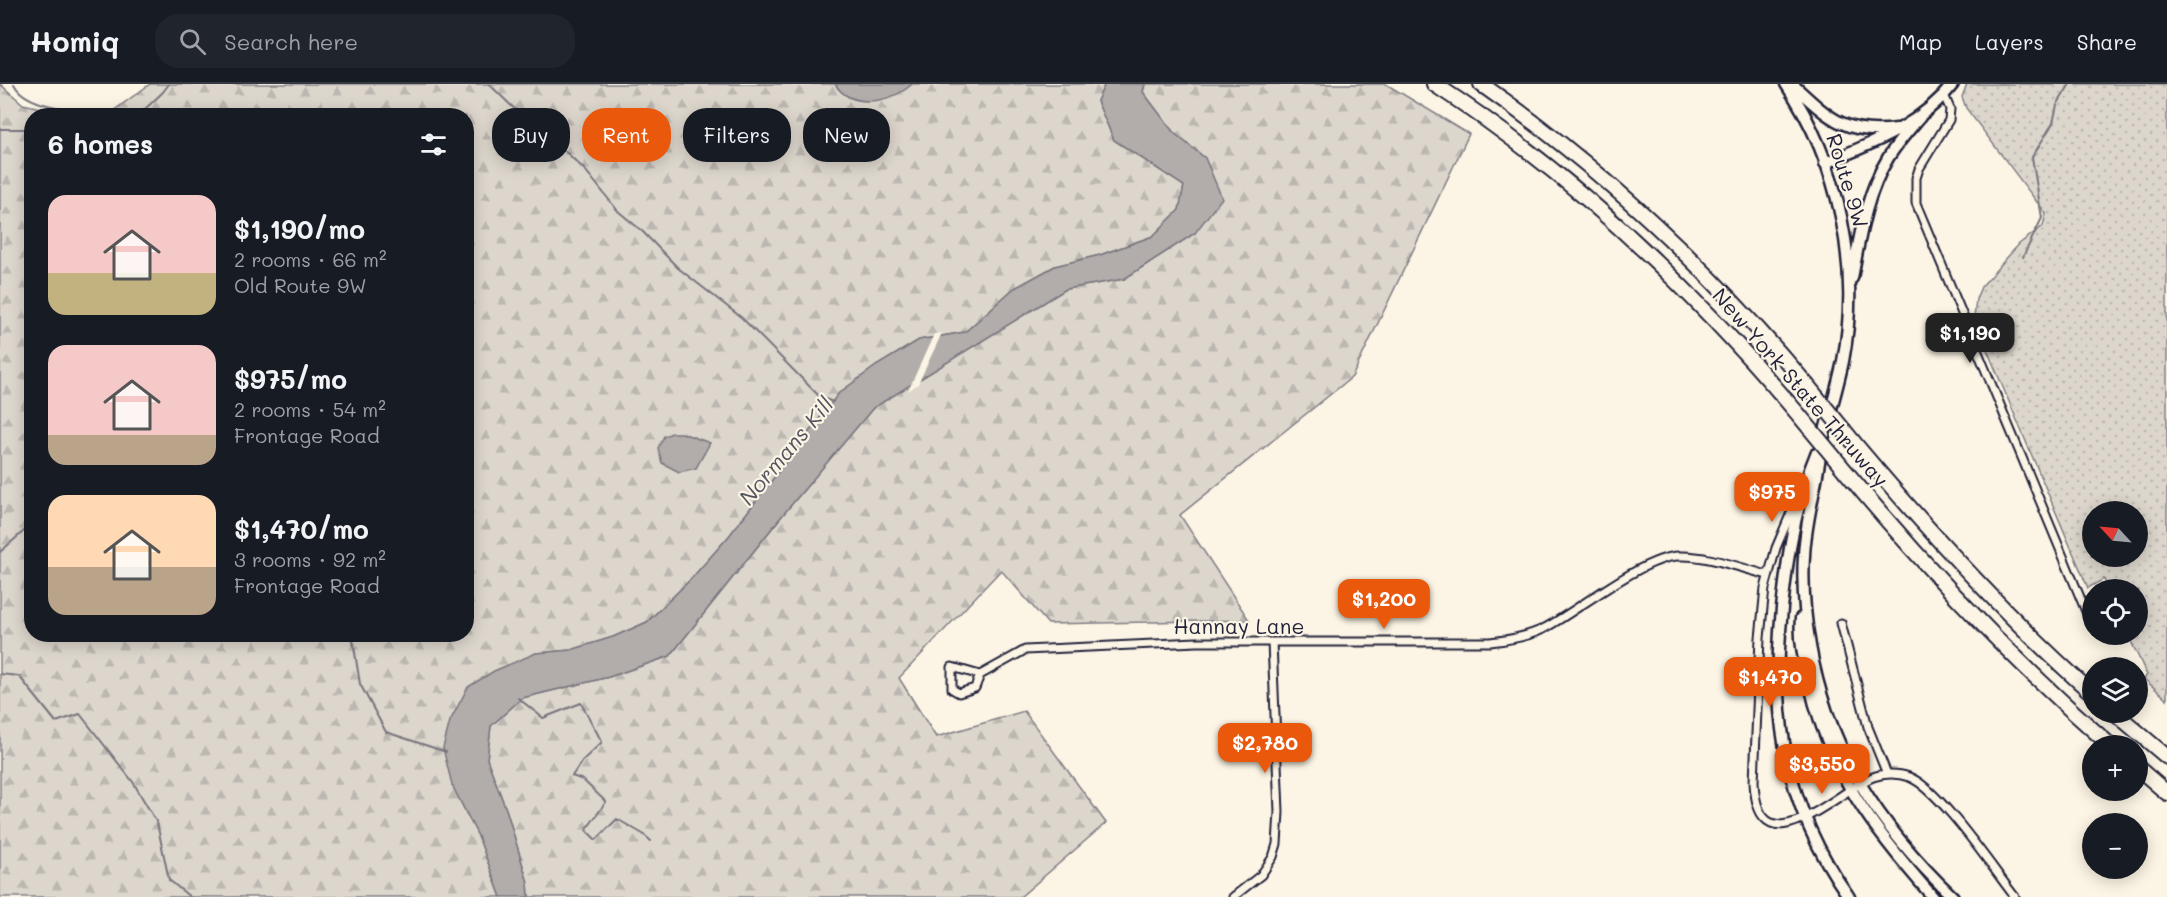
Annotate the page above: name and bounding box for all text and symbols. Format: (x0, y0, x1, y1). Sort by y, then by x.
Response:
search box (155, 14, 575, 68)
text: Homiq (30, 23, 119, 59)
icon: search (176, 25, 209, 58)
text: Search here (224, 27, 358, 56)
text: Map (1899, 28, 1942, 55)
text: Layers (1975, 28, 2044, 55)
text: Share (2077, 28, 2137, 55)
chip: Buy (492, 108, 570, 162)
chip: Rent (582, 108, 671, 162)
chip: Filters (683, 108, 791, 162)
chip: New (803, 108, 890, 162)
text: 6 homes (48, 127, 153, 161)
icon: filters (417, 128, 450, 161)
street label: Route 9W (1821, 130, 1876, 231)
text: $1,190/mo (234, 212, 365, 246)
icon: home (96, 219, 168, 291)
text: 2 rooms · 66 m² (234, 246, 387, 272)
text: Old Route 9W (234, 272, 367, 298)
street label: New York State Thruway (1707, 282, 1895, 492)
pin: $1,190 (1921, 313, 2019, 364)
text: $1,190 (1939, 319, 2001, 345)
text: $975/mo (234, 362, 347, 396)
icon: home (96, 369, 168, 441)
water label: Normans Kill (732, 390, 840, 511)
text: 2 rooms · 54 m² (234, 396, 386, 422)
text: Frontage Road (234, 422, 380, 448)
pin: $975 (1736, 472, 1808, 523)
text: $975 (1748, 478, 1796, 504)
north arrow (2082, 501, 2148, 567)
map controls (2082, 501, 2148, 879)
text: $1,470/mo (234, 512, 369, 546)
icon: home (96, 519, 168, 591)
text: 3 rooms · 92 m² (234, 546, 386, 572)
text: Frontage Road (234, 572, 380, 598)
pin: $1,200 (1335, 579, 1433, 630)
button: locate (2082, 579, 2148, 645)
text: $1,200 (1352, 585, 1416, 611)
street label: Hannay Lane (1174, 612, 1304, 639)
pin: $1,470 (1721, 657, 1819, 708)
button: layers (2082, 657, 2148, 723)
text: $1,470 (1738, 663, 1802, 689)
pin: $2,780 (1216, 723, 1314, 774)
text: $2,780 (1232, 729, 1298, 755)
button: + (2082, 735, 2148, 801)
pin: $3,550 (1773, 744, 1871, 795)
text: $3,550 (1789, 750, 1855, 776)
button: − (2082, 813, 2148, 879)

